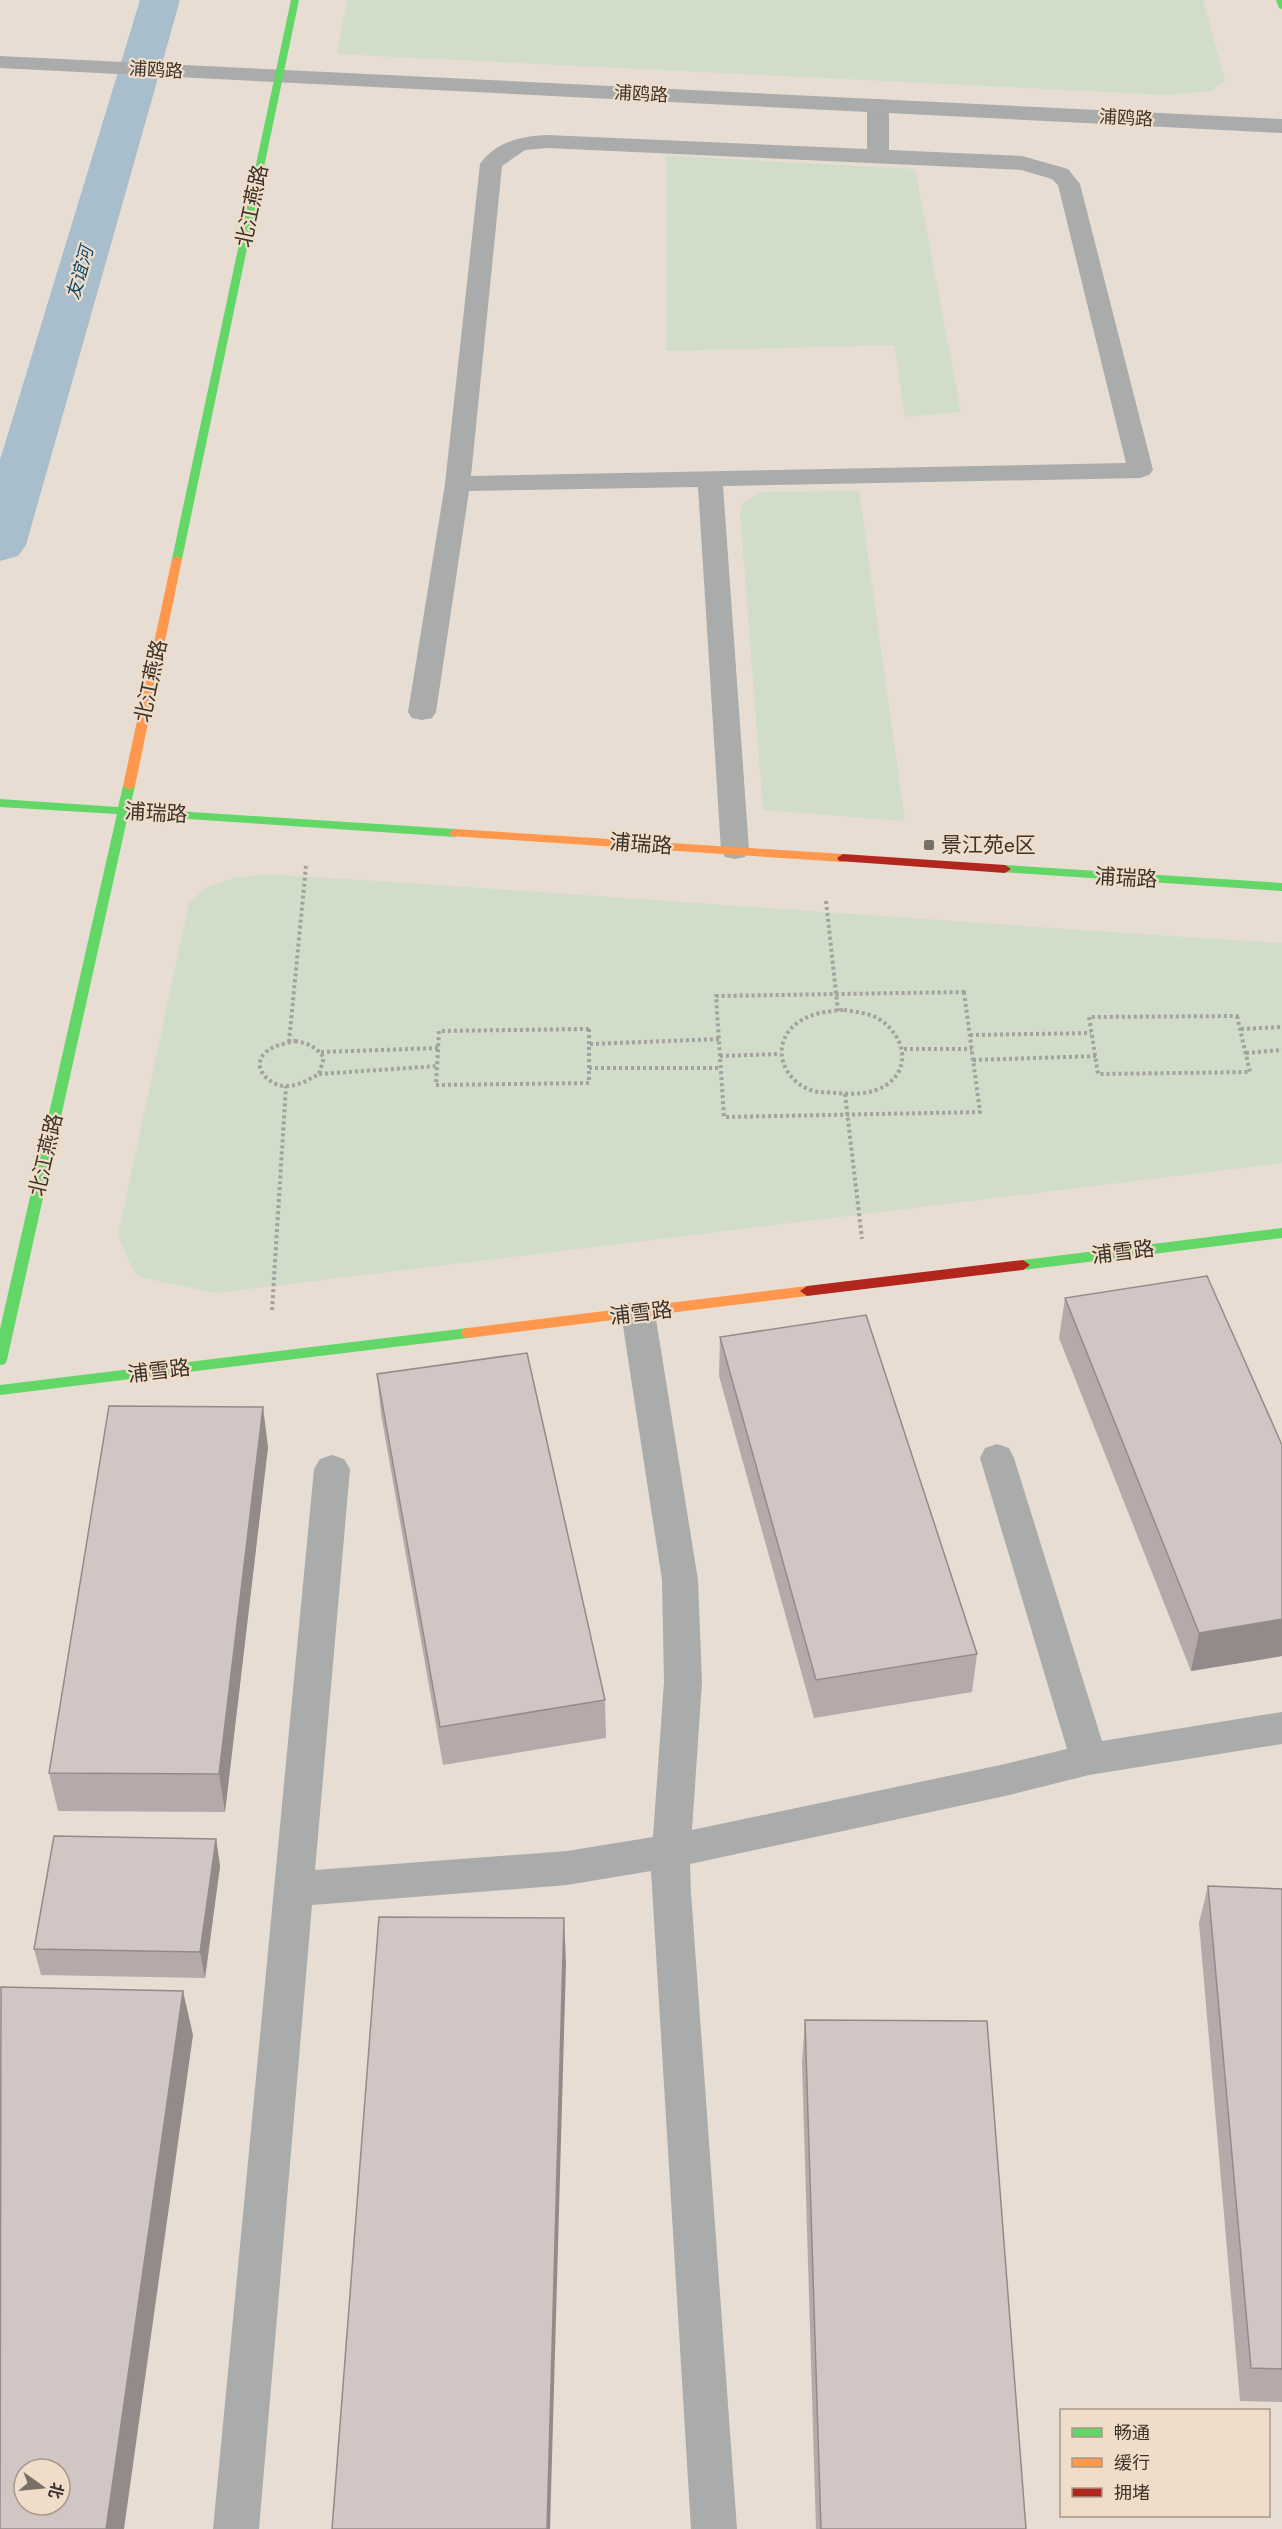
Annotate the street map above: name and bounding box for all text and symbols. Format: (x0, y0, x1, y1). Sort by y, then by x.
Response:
street label: 浦鸥路 (128, 56, 184, 84)
street label: 浦鸥路 (613, 80, 669, 108)
street label: 浦鸥路 (1098, 104, 1154, 132)
street label: 北江燕路 (229, 162, 275, 250)
water label: 友谊河 (60, 241, 101, 303)
street label: 北江燕路 (128, 637, 174, 725)
street label: 浦瑞路 (124, 796, 188, 830)
street label: 浦瑞路 (609, 827, 673, 861)
place label: 景江苑e区 (941, 830, 1036, 860)
marker: 景江苑e区 (922, 838, 936, 852)
street label: 浦瑞路 (1094, 861, 1158, 895)
street label: 北江燕路 (22, 1111, 70, 1199)
street label: 浦雪路 (1090, 1233, 1156, 1271)
street label: 浦雪路 (608, 1294, 674, 1332)
street label: 浦雪路 (126, 1352, 192, 1390)
legend (1060, 2409, 1270, 2517)
text: 畅通 (1114, 2420, 1150, 2446)
text: 缓行 (1114, 2450, 1150, 2476)
north arrow (12, 2457, 72, 2517)
text: 北 (43, 2480, 69, 2501)
text: 拥堵 (1114, 2480, 1150, 2506)

